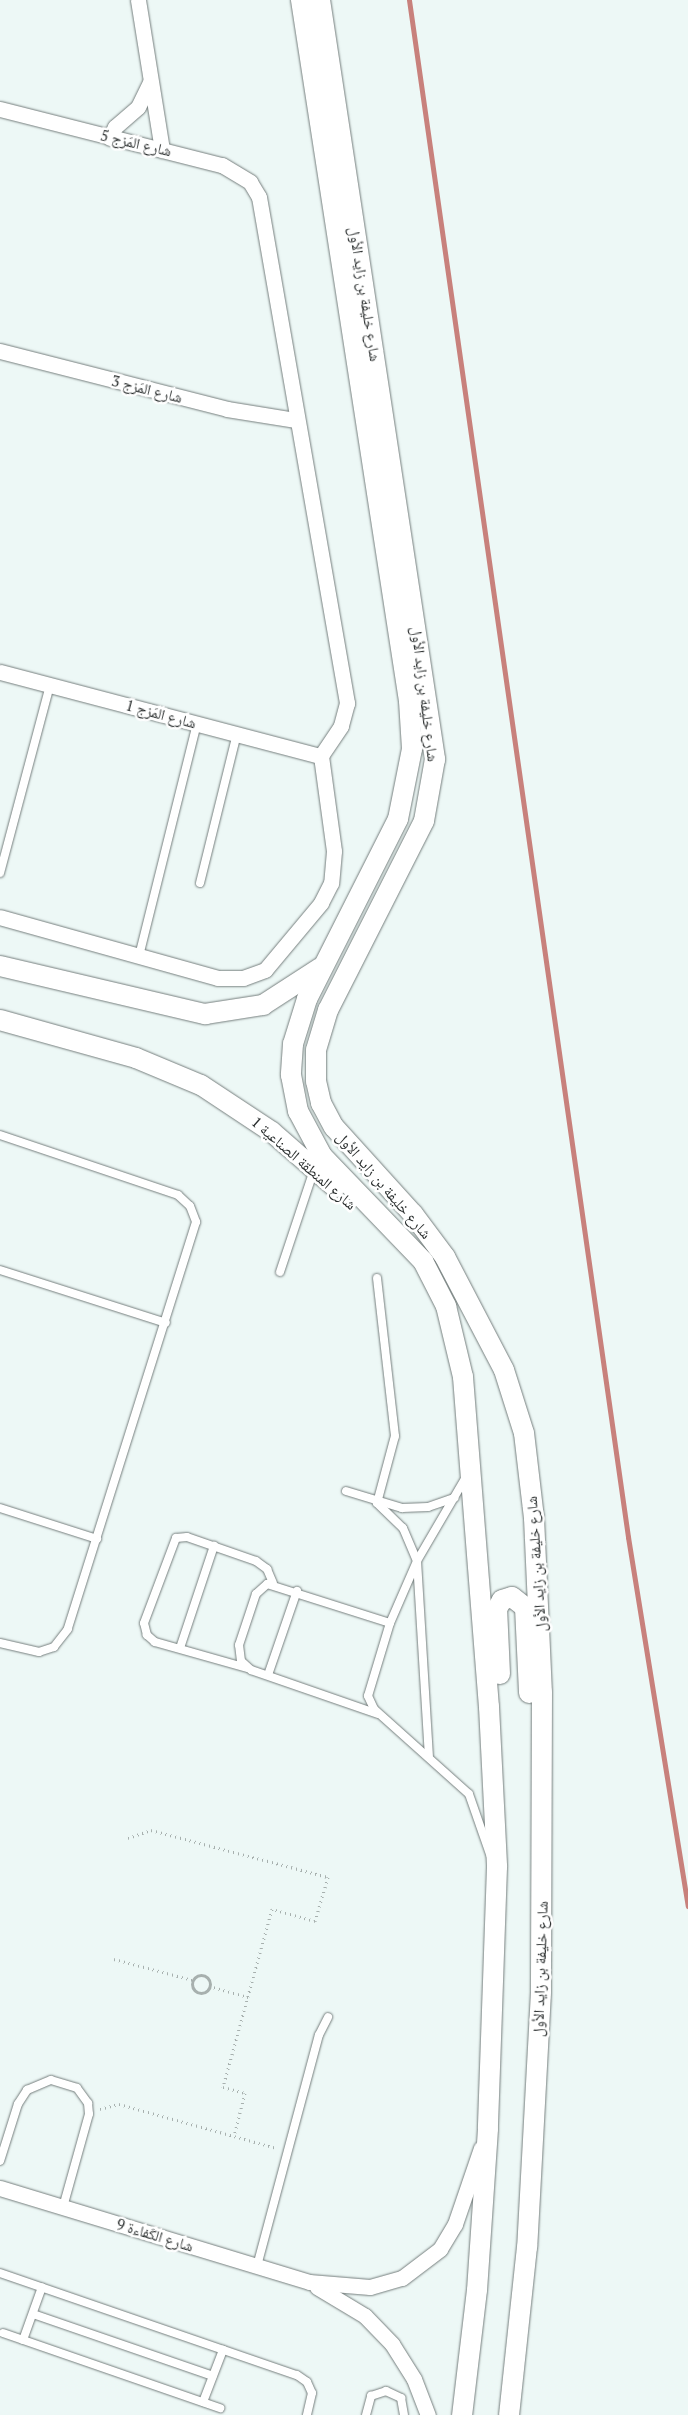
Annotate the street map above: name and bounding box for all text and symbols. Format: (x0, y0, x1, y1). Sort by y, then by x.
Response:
street label: شارع المَزج 5 (99, 126, 173, 160)
street label: شارع خليفة بن زايد الأول (345, 225, 385, 363)
street label: شارع المَزج 3 (110, 372, 184, 406)
street label: شارع خليفة بن زايد الأول (408, 625, 442, 763)
street label: شارع المَزج 1 (124, 696, 198, 732)
street label: شارع المنطقة الصناعية 1 (248, 1113, 360, 1213)
street label: شارع خليفة بن زايد الأول (333, 1128, 435, 1242)
street label: شارع خليفة بن زايد الأول (522, 1495, 550, 1633)
street label: شارع خليفة بن زايد الأول (529, 1901, 551, 2037)
street label: شارع الكَفاءة 9 (114, 2215, 196, 2255)

